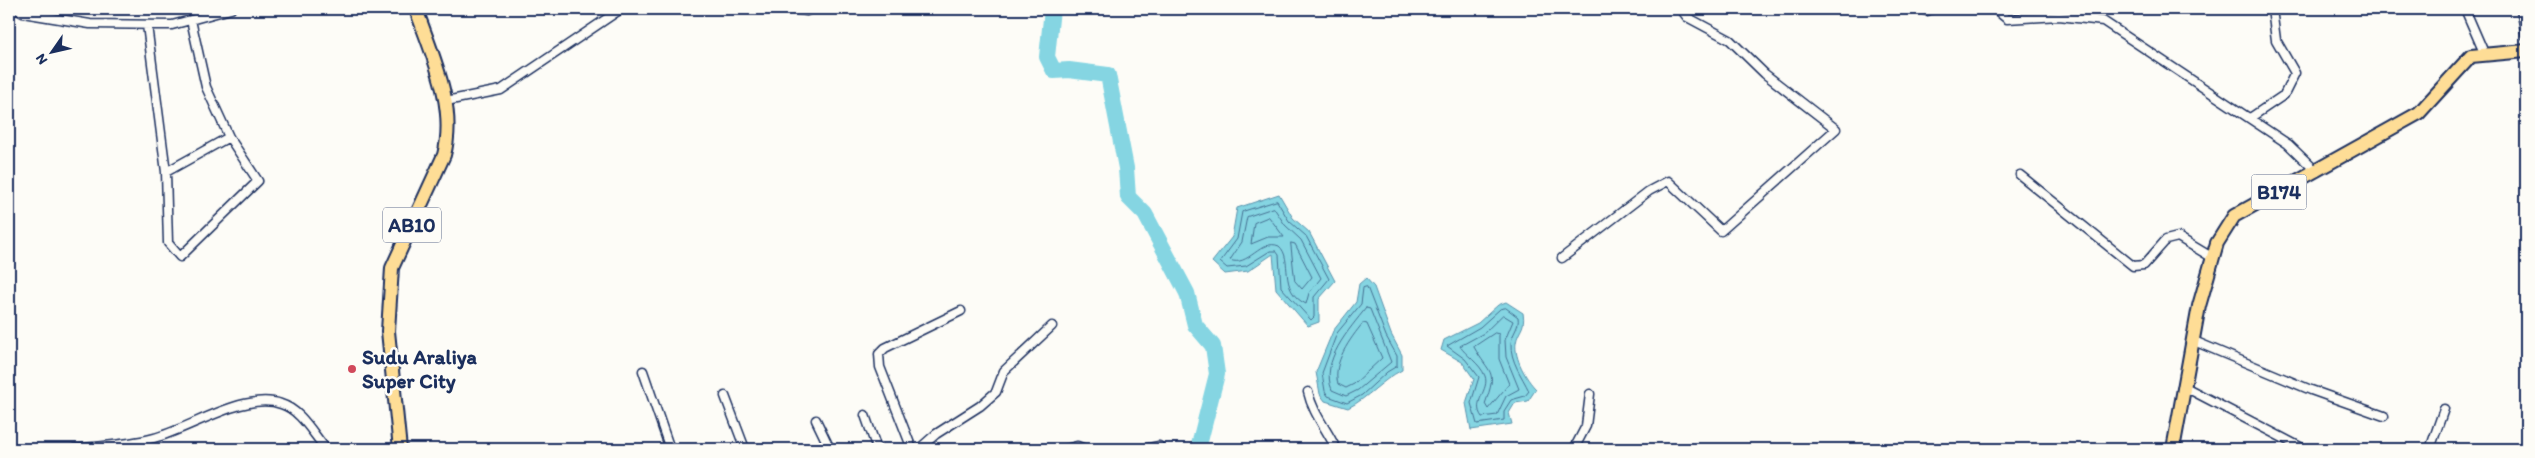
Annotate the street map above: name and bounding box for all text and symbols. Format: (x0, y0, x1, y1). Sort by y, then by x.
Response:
north arrow (28, 28, 78, 78)
text: N (32, 50, 51, 68)
road number: B174 (2252, 174, 2306, 210)
road number: AB10 (383, 208, 441, 242)
place label: Sudu Araliya Super City (362, 344, 478, 394)
marker: Sudu Araliya Super City (346, 363, 358, 375)

